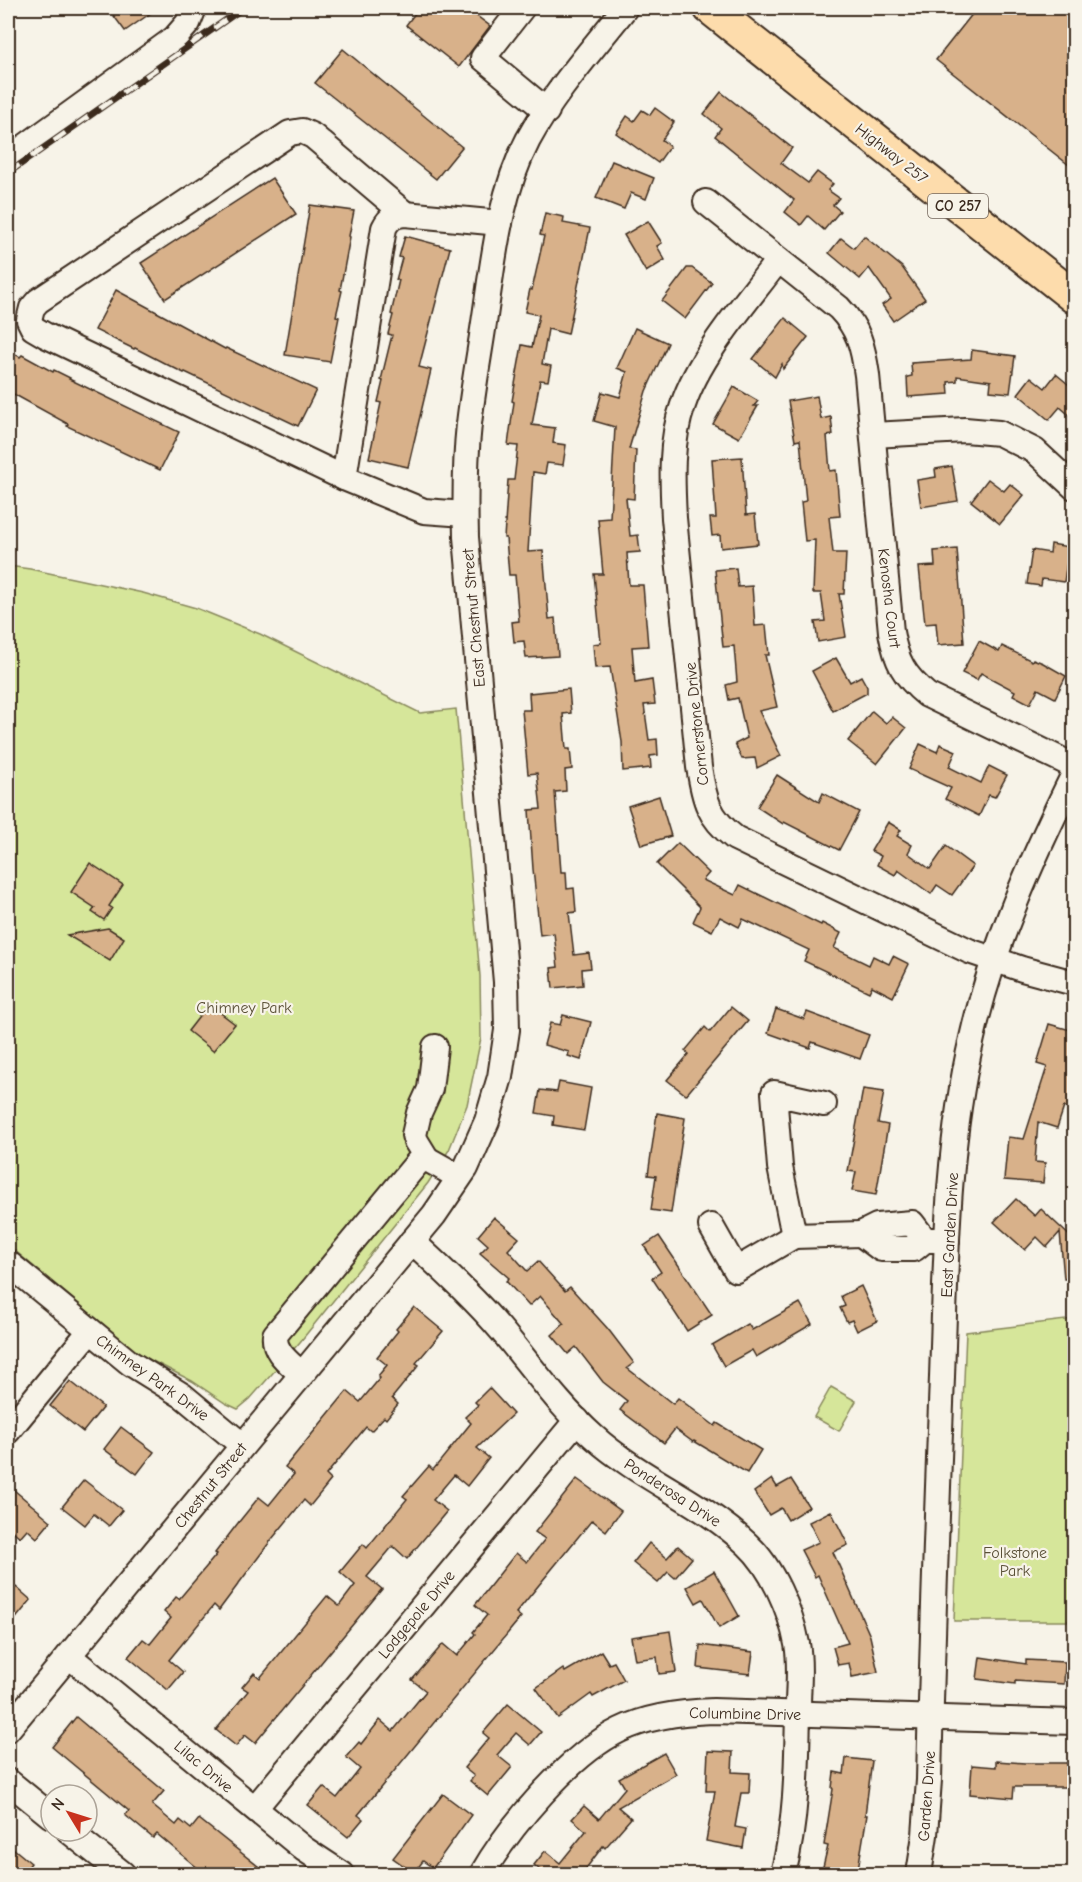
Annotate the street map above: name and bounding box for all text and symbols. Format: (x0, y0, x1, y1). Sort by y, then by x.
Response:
street label: Highway 257 (852, 120, 931, 188)
road number: CO 257 (928, 194, 988, 218)
street label: East Chestnut Street (459, 547, 489, 688)
street label: Kenosha Court (874, 547, 904, 649)
street label: Cornerstone Drive (682, 661, 712, 786)
park label: Chimney Park (196, 999, 292, 1017)
street label: East Garden Drive (938, 1172, 962, 1298)
street label: Chimney Park Drive (92, 1331, 212, 1425)
street label: Chestnut Street (171, 1439, 251, 1532)
street label: Ponderosa Drive (621, 1455, 724, 1531)
park label: Folkstone Park (983, 1544, 1047, 1580)
street label: Lodgepole Drive (375, 1567, 459, 1662)
street label: Columbine Drive (689, 1704, 801, 1724)
street label: Lilac Drive (170, 1737, 236, 1796)
street label: Garden Drive (915, 1750, 939, 1842)
north arrow (39, 1783, 99, 1843)
text: N (48, 1795, 68, 1814)

